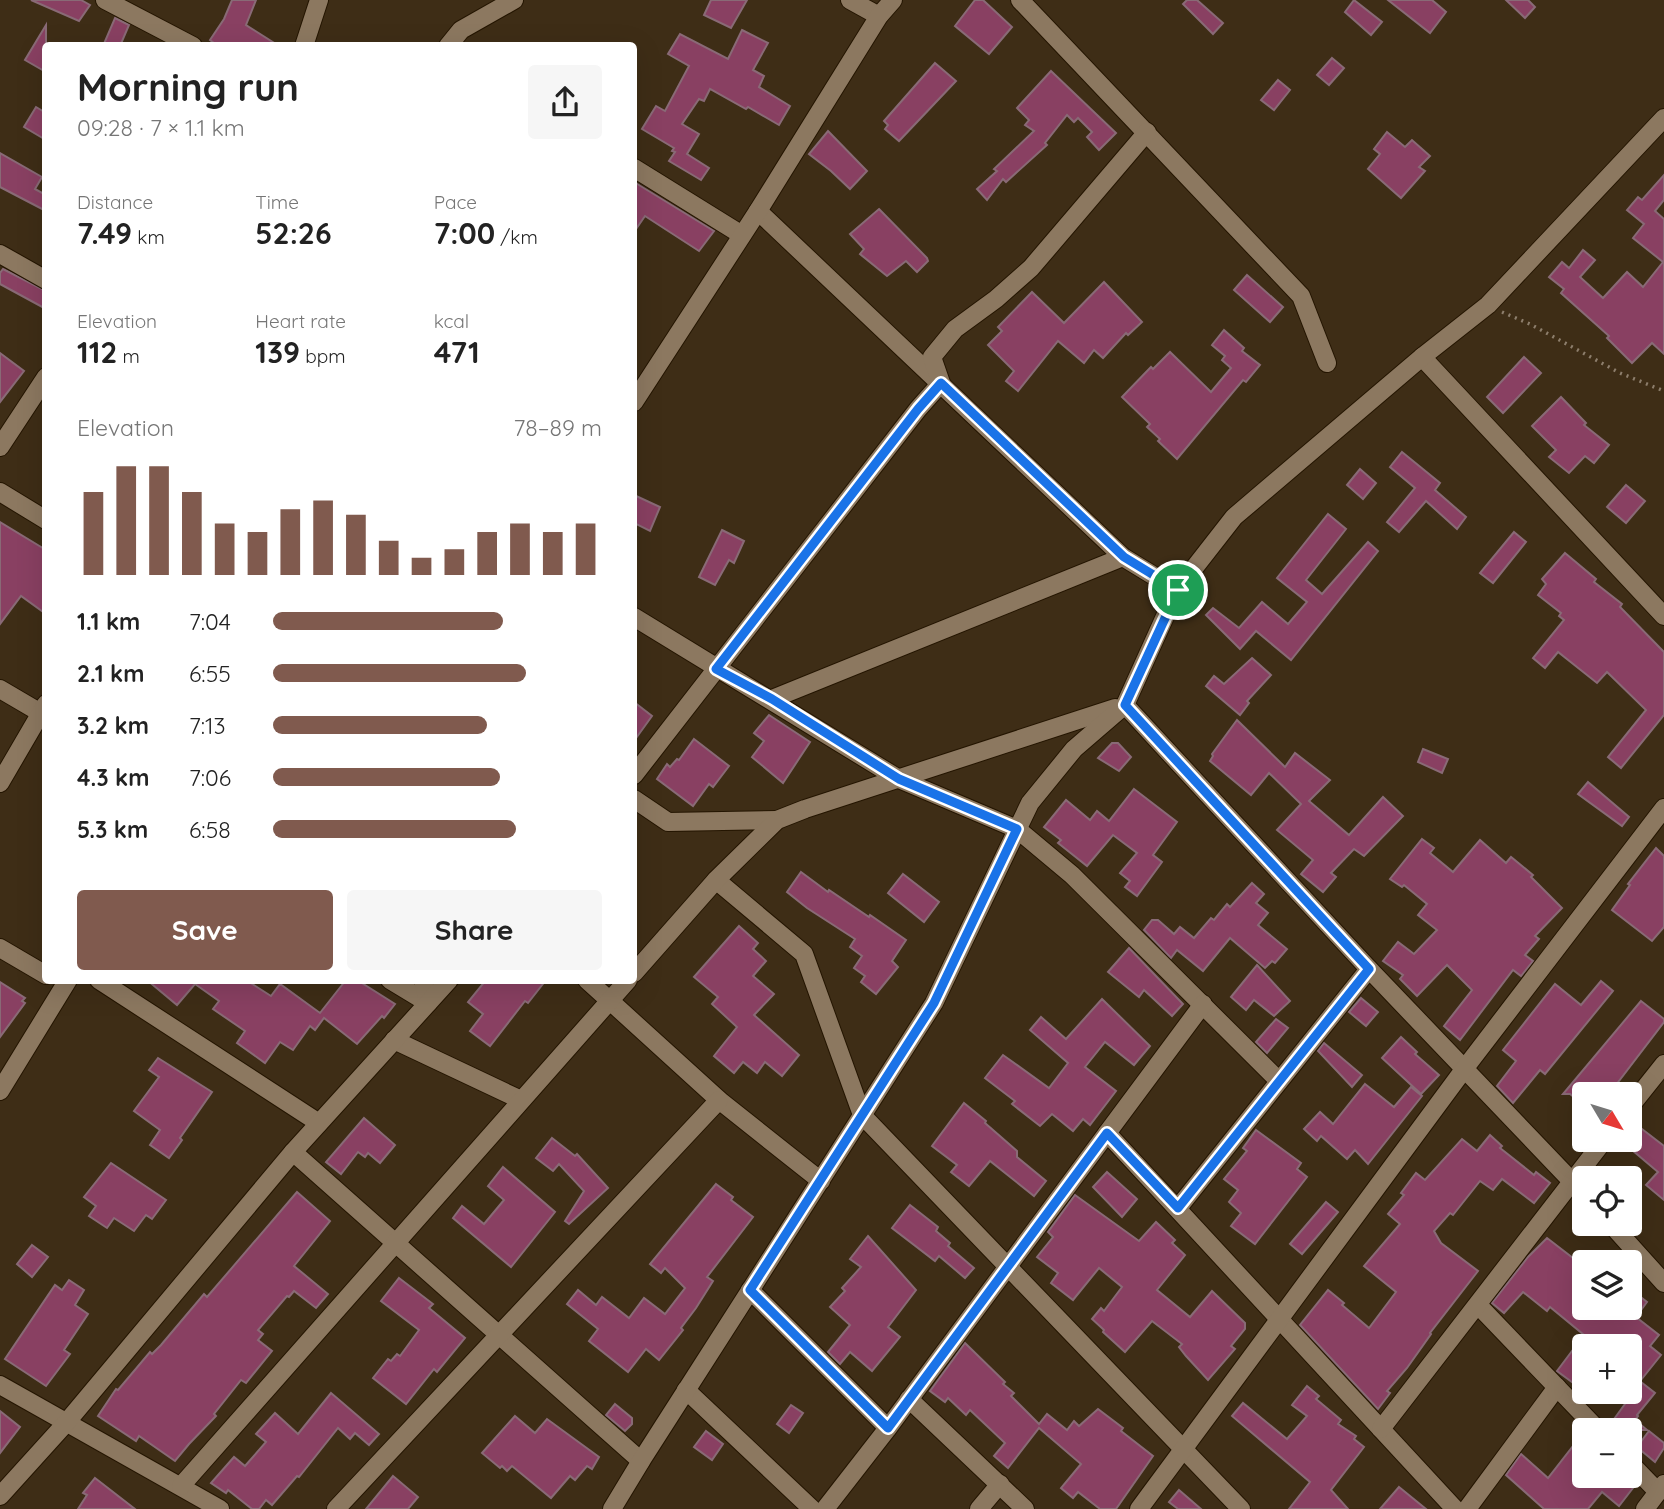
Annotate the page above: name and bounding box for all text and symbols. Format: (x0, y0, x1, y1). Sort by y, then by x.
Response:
text: Morning run (77, 63, 299, 111)
button: share (528, 65, 602, 139)
text: 09:28 · 7 × 1.1 km (77, 113, 245, 142)
text: Distance (77, 190, 153, 214)
text: Time (255, 190, 299, 214)
text: Pace (434, 190, 477, 214)
text: 7.49 (77, 214, 132, 252)
text: 52:26 (255, 214, 332, 252)
text: 7:00 (434, 214, 495, 252)
text: km (132, 225, 165, 249)
text: /km (495, 225, 538, 249)
text: Elevation (77, 309, 157, 333)
text: Heart rate (255, 309, 346, 333)
text: kcal (434, 309, 469, 333)
text: 112 (77, 333, 117, 371)
text: 139 (255, 333, 300, 371)
text: 471 (434, 333, 480, 371)
text: m (117, 344, 140, 368)
text: bpm (300, 344, 346, 368)
text: Elevation (77, 413, 174, 442)
text: 78–89 m (514, 413, 602, 442)
pin (1148, 560, 1208, 620)
icon: arrive (1159, 571, 1197, 609)
text: 1.1 km (77, 607, 140, 636)
text: 7:04 (189, 607, 231, 636)
text: 2.1 km (77, 659, 144, 688)
text: 6:55 (189, 659, 231, 688)
text: 3.2 km (77, 711, 149, 740)
text: 7:13 (189, 711, 226, 740)
text: 4.3 km (77, 763, 149, 792)
text: 7:06 (189, 763, 231, 792)
text: 5.3 km (77, 815, 148, 844)
text: 6:58 (189, 815, 231, 844)
button: Save (77, 890, 333, 970)
button: Share (347, 890, 602, 970)
north arrow (1572, 1082, 1642, 1152)
map controls (1572, 1082, 1642, 1488)
button: locate (1572, 1166, 1642, 1236)
button: layers (1572, 1250, 1642, 1320)
button: + (1572, 1334, 1642, 1404)
button: − (1572, 1418, 1642, 1488)

